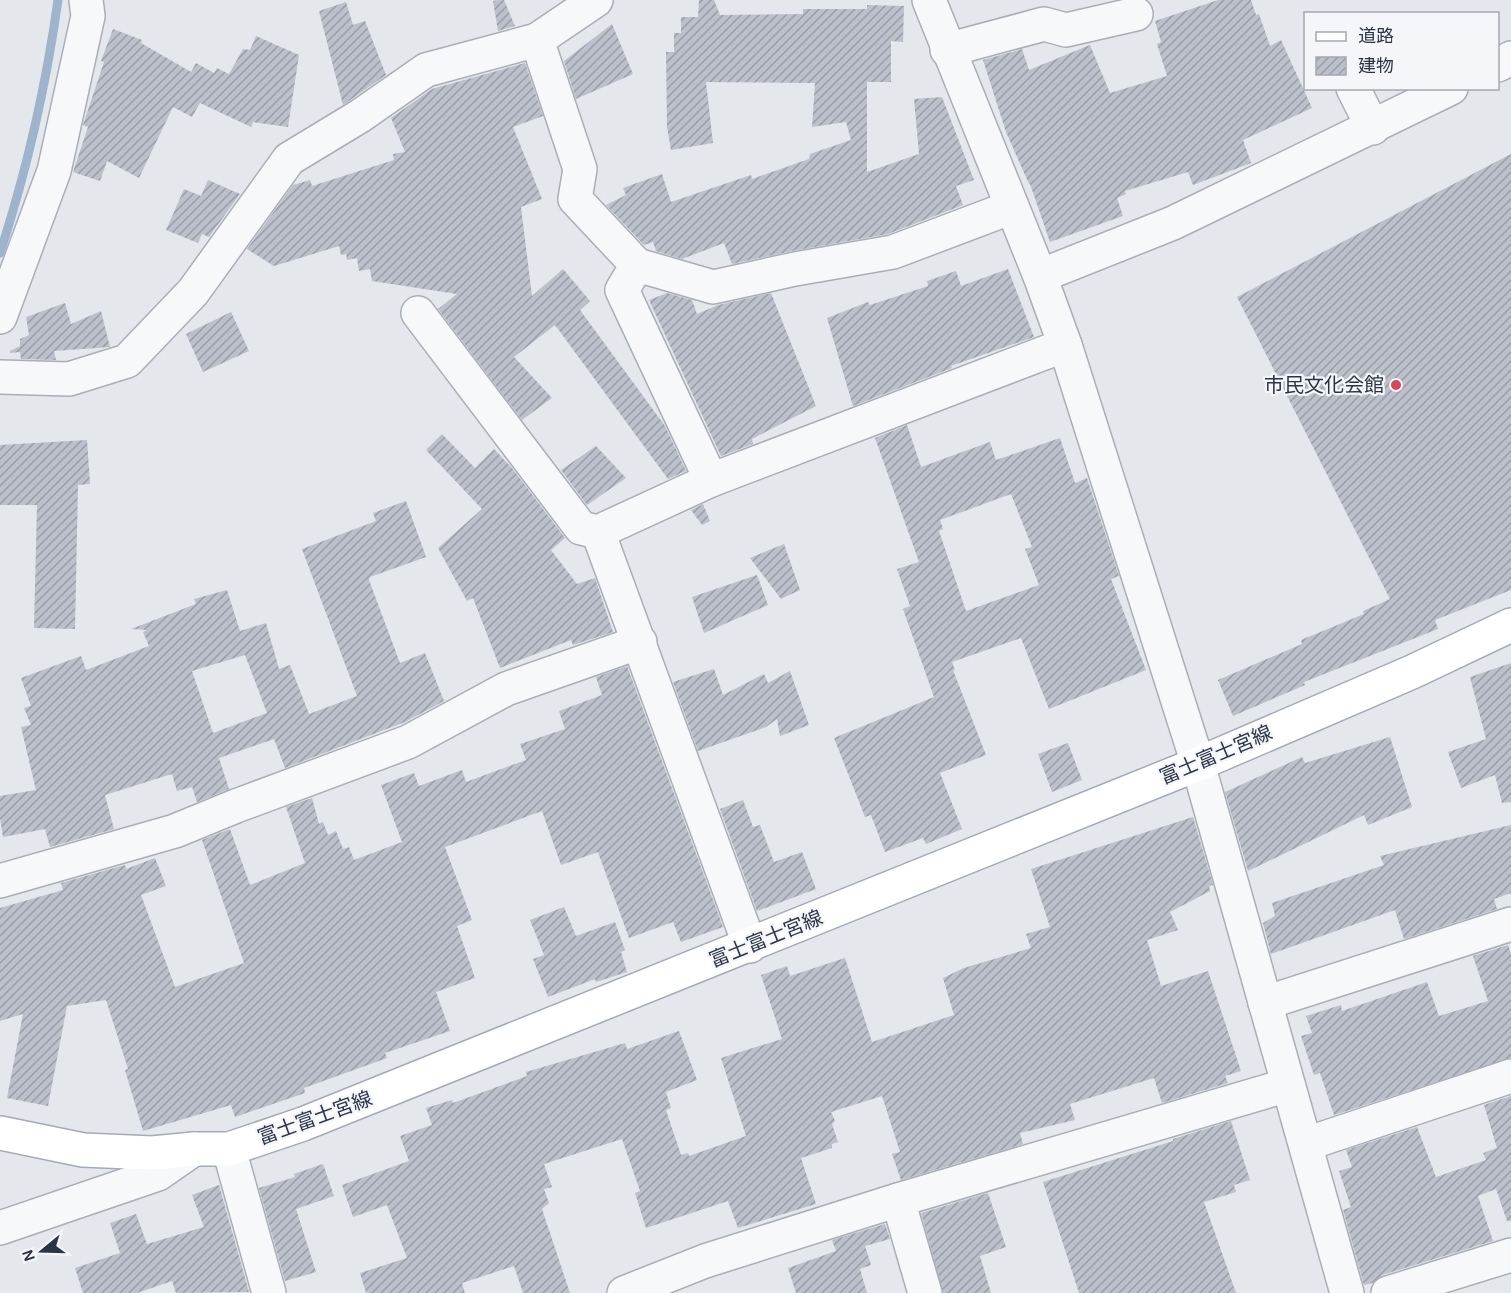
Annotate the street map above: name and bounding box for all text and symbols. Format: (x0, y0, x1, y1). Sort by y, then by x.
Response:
legend (1304, 12, 1499, 90)
text: 道路 (1358, 25, 1394, 47)
text: 建物 (1358, 55, 1394, 77)
place label: 市民文化会館 (1264, 374, 1384, 397)
marker: 市民文化会館 (1389, 378, 1403, 392)
street label: 富士富士宮線 (1156, 721, 1276, 789)
street label: 富士富士宮線 (706, 906, 826, 972)
street label: 富士富士宮線 (255, 1087, 375, 1149)
north arrow (12, 1221, 72, 1281)
text: N (17, 1247, 39, 1264)

